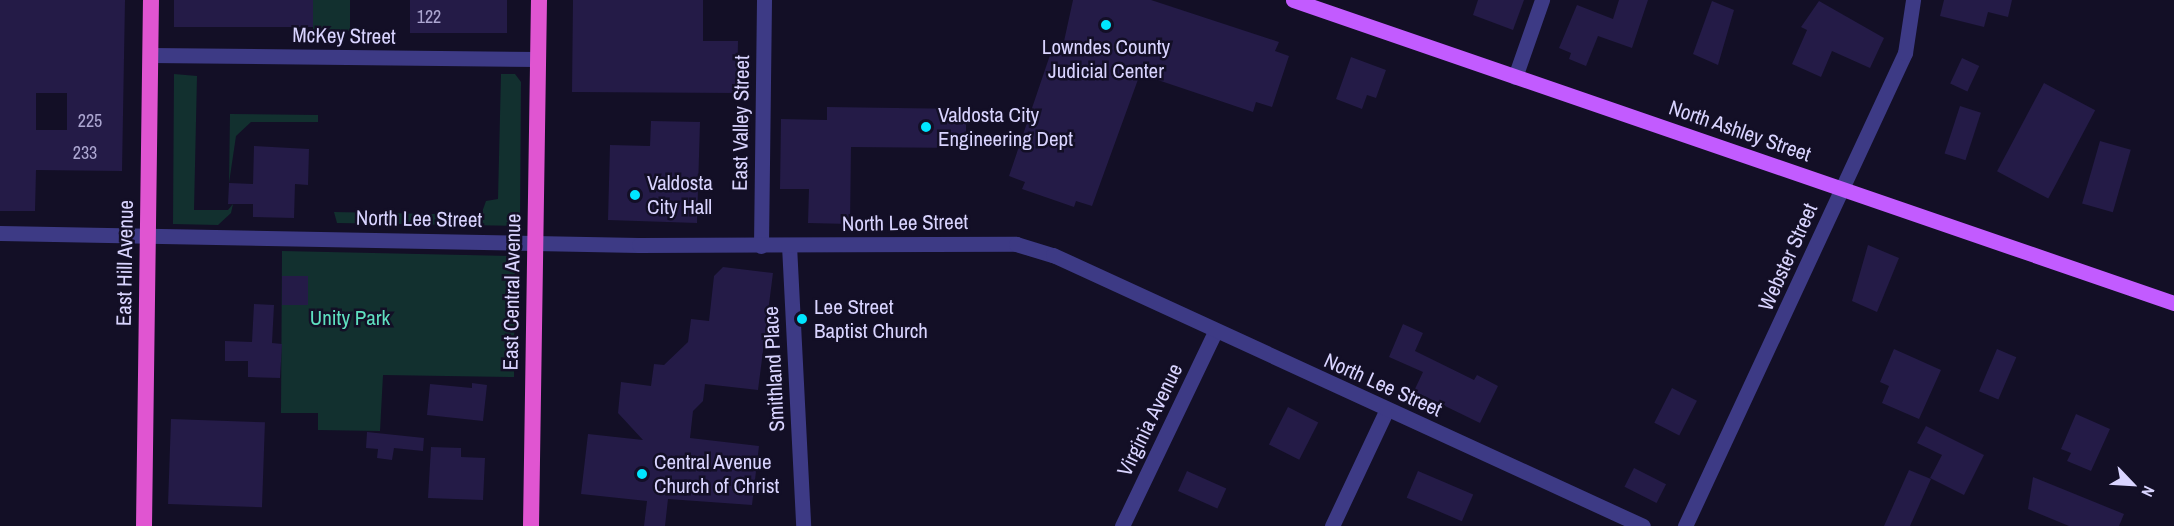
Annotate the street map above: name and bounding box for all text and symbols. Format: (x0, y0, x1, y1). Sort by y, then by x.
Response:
house number: 122 (417, 6, 441, 28)
marker: Lowndes County Judicial Center (1099, 18, 1113, 32)
street label: McKey Street (292, 22, 396, 50)
place label: Lowndes County Judicial Center (1042, 34, 1170, 84)
street label: East Valley Street (727, 55, 755, 191)
street label: North Ashley Street (1665, 95, 1815, 167)
place label: Valdosta City Engineering Dept (938, 102, 1073, 152)
house number: 225 (78, 110, 102, 132)
marker: Valdosta City Engineering Dept (919, 120, 933, 134)
house number: 233 (73, 142, 97, 164)
place label: Valdosta City Hall (647, 170, 713, 220)
marker: Valdosta City Hall (628, 188, 642, 202)
street label: East Hill Avenue (111, 199, 139, 327)
street label: Webster Street (1753, 200, 1823, 314)
street label: North Lee Street (356, 205, 482, 233)
street label: North Lee Street (842, 209, 968, 237)
street label: East Central Avenue (498, 213, 526, 371)
place label: Lee Street Baptist Church (814, 294, 928, 344)
park label: Unity Park (310, 305, 390, 331)
street label: Smithland Place (758, 306, 790, 432)
marker: Lee Street Baptist Church (795, 312, 809, 326)
street label: North Lee Street (1320, 348, 1446, 422)
street label: Virginia Avenue (1112, 359, 1188, 481)
place label: Central Avenue Church of Christ (654, 449, 779, 499)
north arrow (2102, 454, 2162, 514)
marker: Central Avenue Church of Christ (635, 467, 649, 481)
text: N (2136, 483, 2160, 501)

